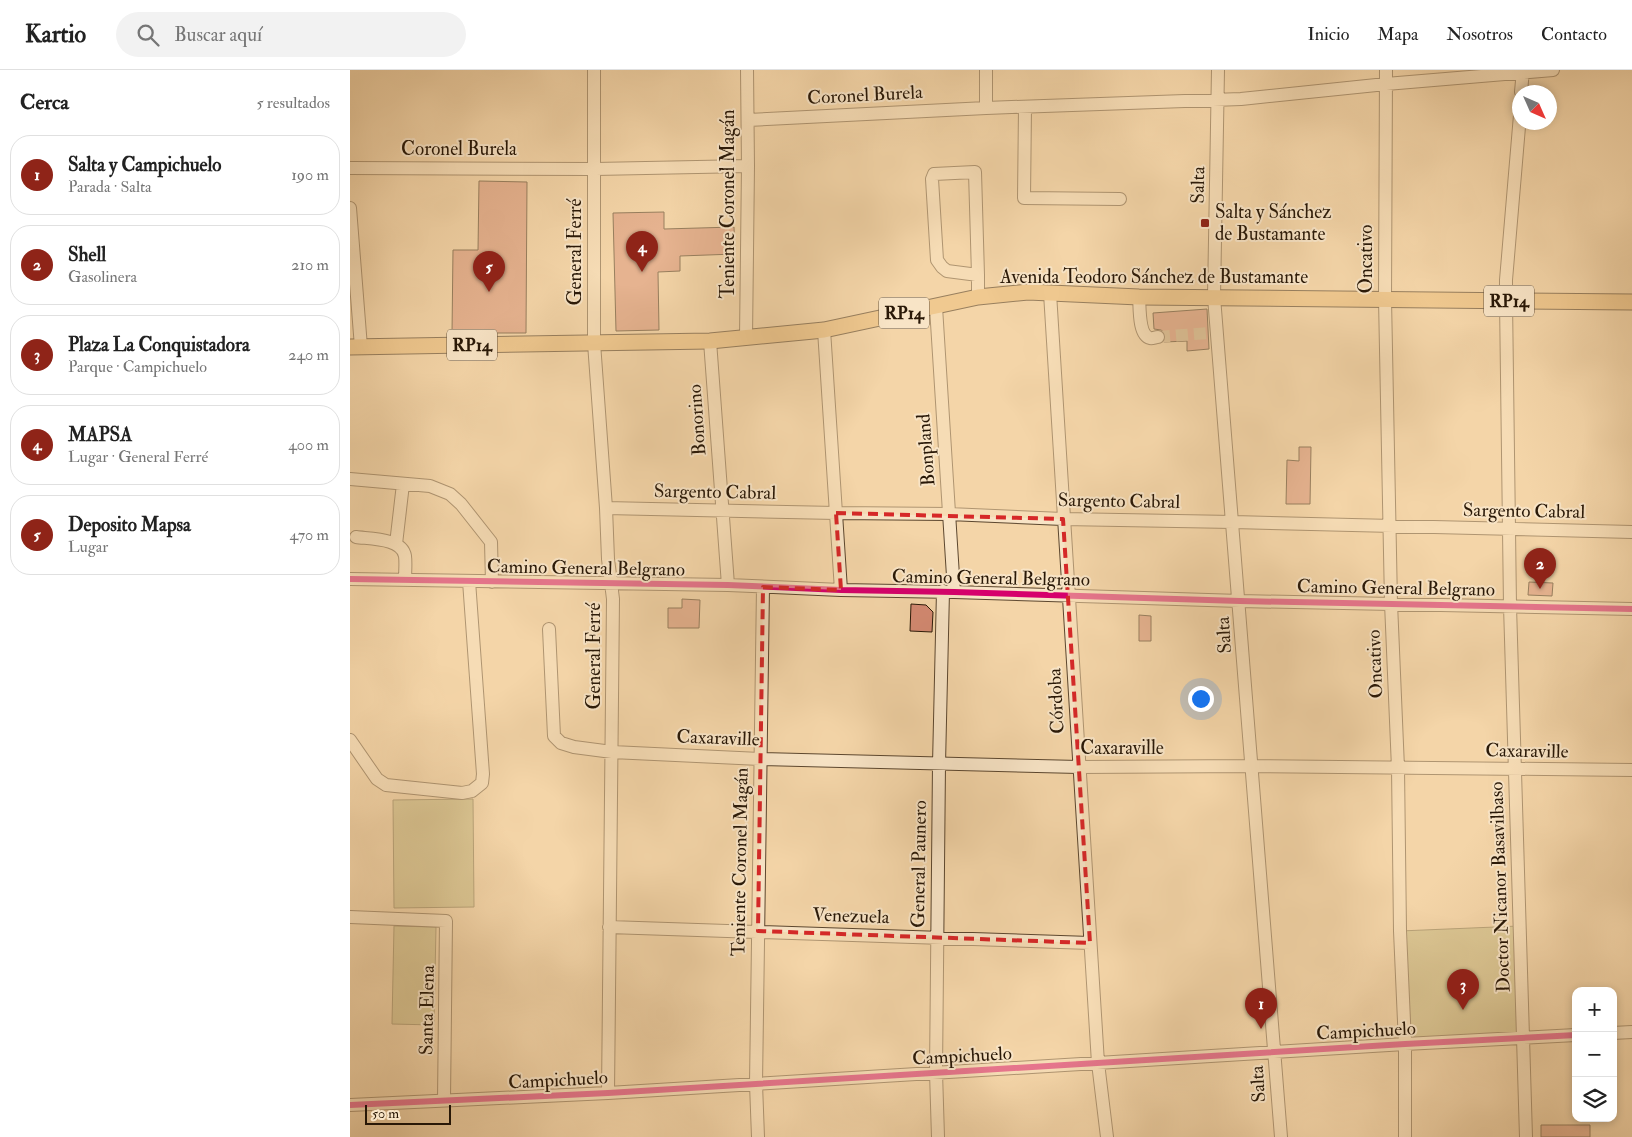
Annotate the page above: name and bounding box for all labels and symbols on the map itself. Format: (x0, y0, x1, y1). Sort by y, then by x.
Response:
street label: Coronel Burela (807, 80, 924, 110)
north arrow (1512, 85, 1557, 130)
street label: Teniente Coronel Magán (716, 109, 740, 299)
street label: Coronel Burela (401, 137, 517, 161)
street label: Salta (1186, 166, 1210, 204)
street label: General Ferré (563, 199, 587, 305)
place label: Salta y Sánchez de Bustamante (1215, 200, 1331, 246)
marker: Salta y Sánchez de Bustamante (1199, 217, 1211, 229)
street label: Oncativo (1354, 224, 1378, 294)
pin: 4 (626, 231, 658, 272)
pin: 5 (473, 251, 505, 292)
street label: Avenida Teodoro Sánchez de Bustamante (999, 265, 1308, 289)
road number: RP14 (1484, 286, 1534, 317)
road number: RP14 (879, 298, 929, 328)
road number: RP14 (447, 330, 497, 360)
street label: Bonorino (683, 383, 711, 457)
street label: Bonpland (911, 412, 941, 487)
street label: Sargento Cabral (654, 479, 776, 505)
street label: Sargento Cabral (1058, 488, 1180, 514)
street label: Sargento Cabral (1463, 498, 1585, 524)
pin: 2 (1524, 548, 1556, 589)
street label: Camino General Belgrano (487, 554, 685, 582)
street label: Camino General Belgrano (892, 564, 1090, 592)
street label: Camino General Belgrano (1297, 574, 1495, 602)
street label: General Ferré (582, 603, 606, 709)
street label: Salta (1211, 615, 1237, 654)
street label: Oncativo (1362, 629, 1388, 699)
street label: Córdoba (1042, 667, 1070, 734)
your location (1188, 686, 1214, 712)
street label: Caxaraville (676, 725, 760, 751)
street label: Caxaraville (1080, 736, 1164, 760)
street label: Caxaraville (1485, 738, 1569, 764)
street label: Teniente Coronel Magán (726, 767, 754, 957)
street label: Doctor Nicanor Basavilbaso (1484, 781, 1516, 993)
street label: General Paunero (906, 800, 932, 928)
street label: Venezuela (812, 903, 890, 929)
street label: Santa Elena (414, 965, 440, 1055)
pin: 3 (1447, 969, 1479, 1010)
pin: 1 (1245, 988, 1277, 1029)
street label: Campichuelo (1315, 1016, 1417, 1047)
street label: Campichuelo (911, 1041, 1013, 1072)
street label: Salta (1245, 1064, 1271, 1103)
street label: Campichuelo (507, 1065, 609, 1096)
scale bar (365, 1102, 451, 1125)

